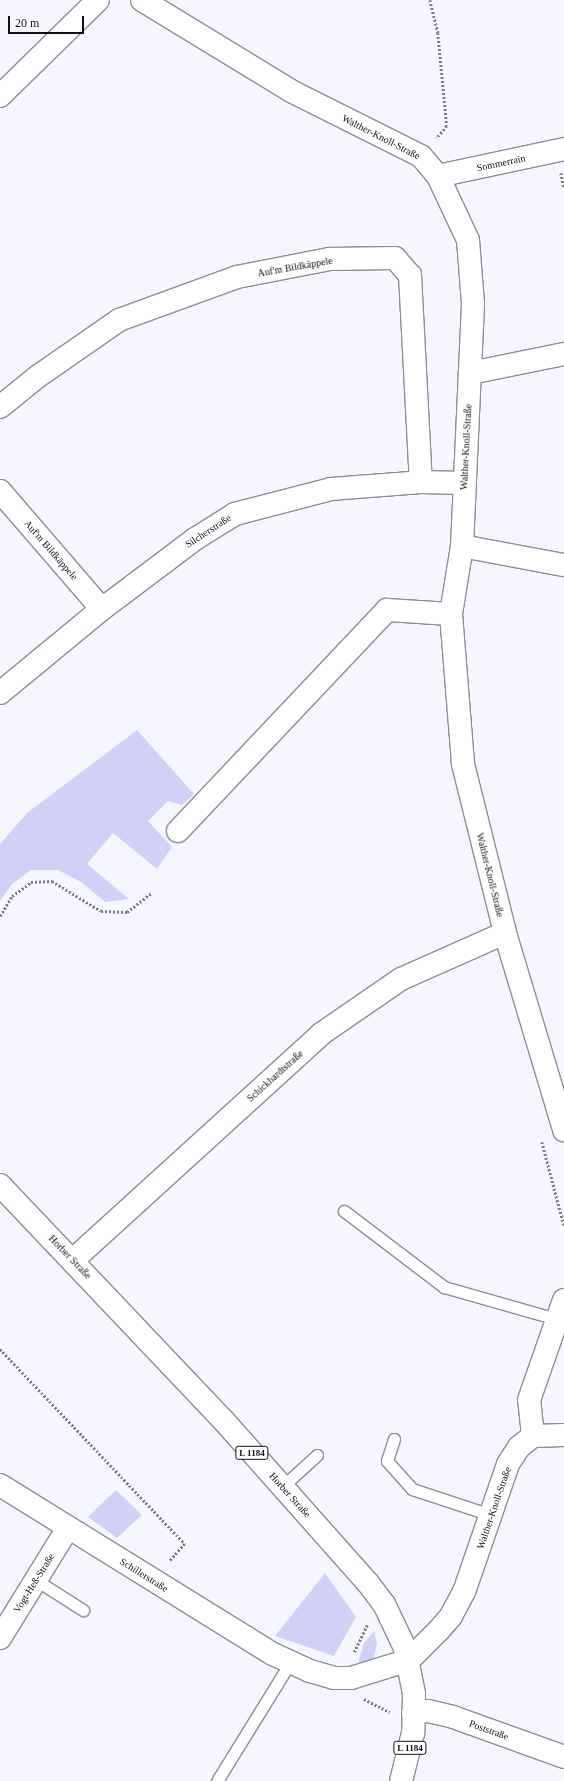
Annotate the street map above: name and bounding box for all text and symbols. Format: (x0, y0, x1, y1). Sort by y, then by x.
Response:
scale bar (10, 8, 86, 34)
text: 20 m (15, 16, 39, 30)
street label: Walther-Knoll-Straße (340, 112, 422, 162)
street label: Sommerrain (476, 152, 526, 174)
street label: Auf'm Bildkäppele (257, 254, 333, 280)
street label: Walther-Knoll-Straße (458, 404, 474, 490)
street label: Silcherstraße (183, 512, 233, 550)
street label: Auf'm Bildkäppele (22, 517, 80, 583)
street label: Walther-Knoll-Straße (474, 832, 506, 918)
street label: Schickhardtstraße (244, 1048, 306, 1104)
street label: Horber Straße (46, 1233, 94, 1281)
road number: L 1184 (235, 1446, 269, 1460)
street label: Walther-Knoll-Straße (474, 1465, 514, 1551)
street label: Horber Straße (267, 1470, 313, 1520)
street label: Vogt-Heß-Straße (11, 1551, 57, 1615)
street label: Schillerstraße (118, 1555, 170, 1595)
street label: Poststraße (468, 1717, 510, 1743)
road number: L 1184 (393, 1741, 427, 1755)

